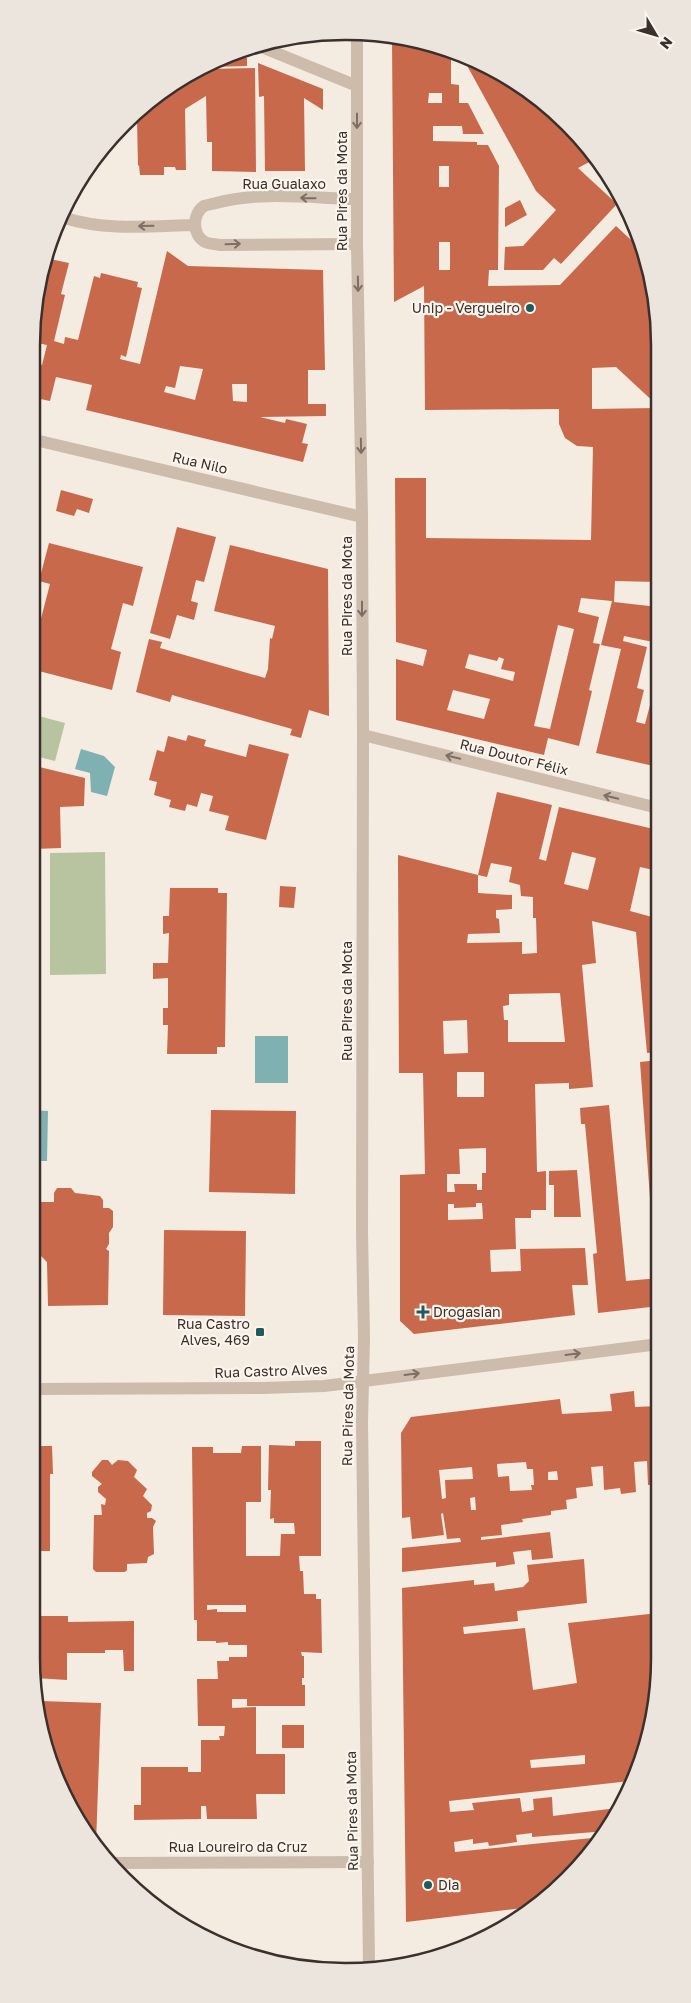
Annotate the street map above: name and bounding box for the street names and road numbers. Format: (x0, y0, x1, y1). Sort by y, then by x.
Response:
street label: Rua Pires da Mota (333, 131, 350, 251)
street label: Rua Gualaxo (242, 175, 326, 192)
street label: Rua Nilo (171, 448, 229, 477)
street label: Rua Pires da Mota (338, 536, 355, 656)
street label: Rua Doutor Félix (458, 735, 570, 778)
street label: Rua Pires da Mota (338, 941, 355, 1061)
street label: Rua Pires da Mota (338, 1346, 357, 1466)
street label: Rua Castro Alves (214, 1360, 328, 1381)
street label: Rua Pires da Mota (342, 1751, 361, 1871)
street label: Rua Loureiro da Cruz (169, 1838, 307, 1855)

